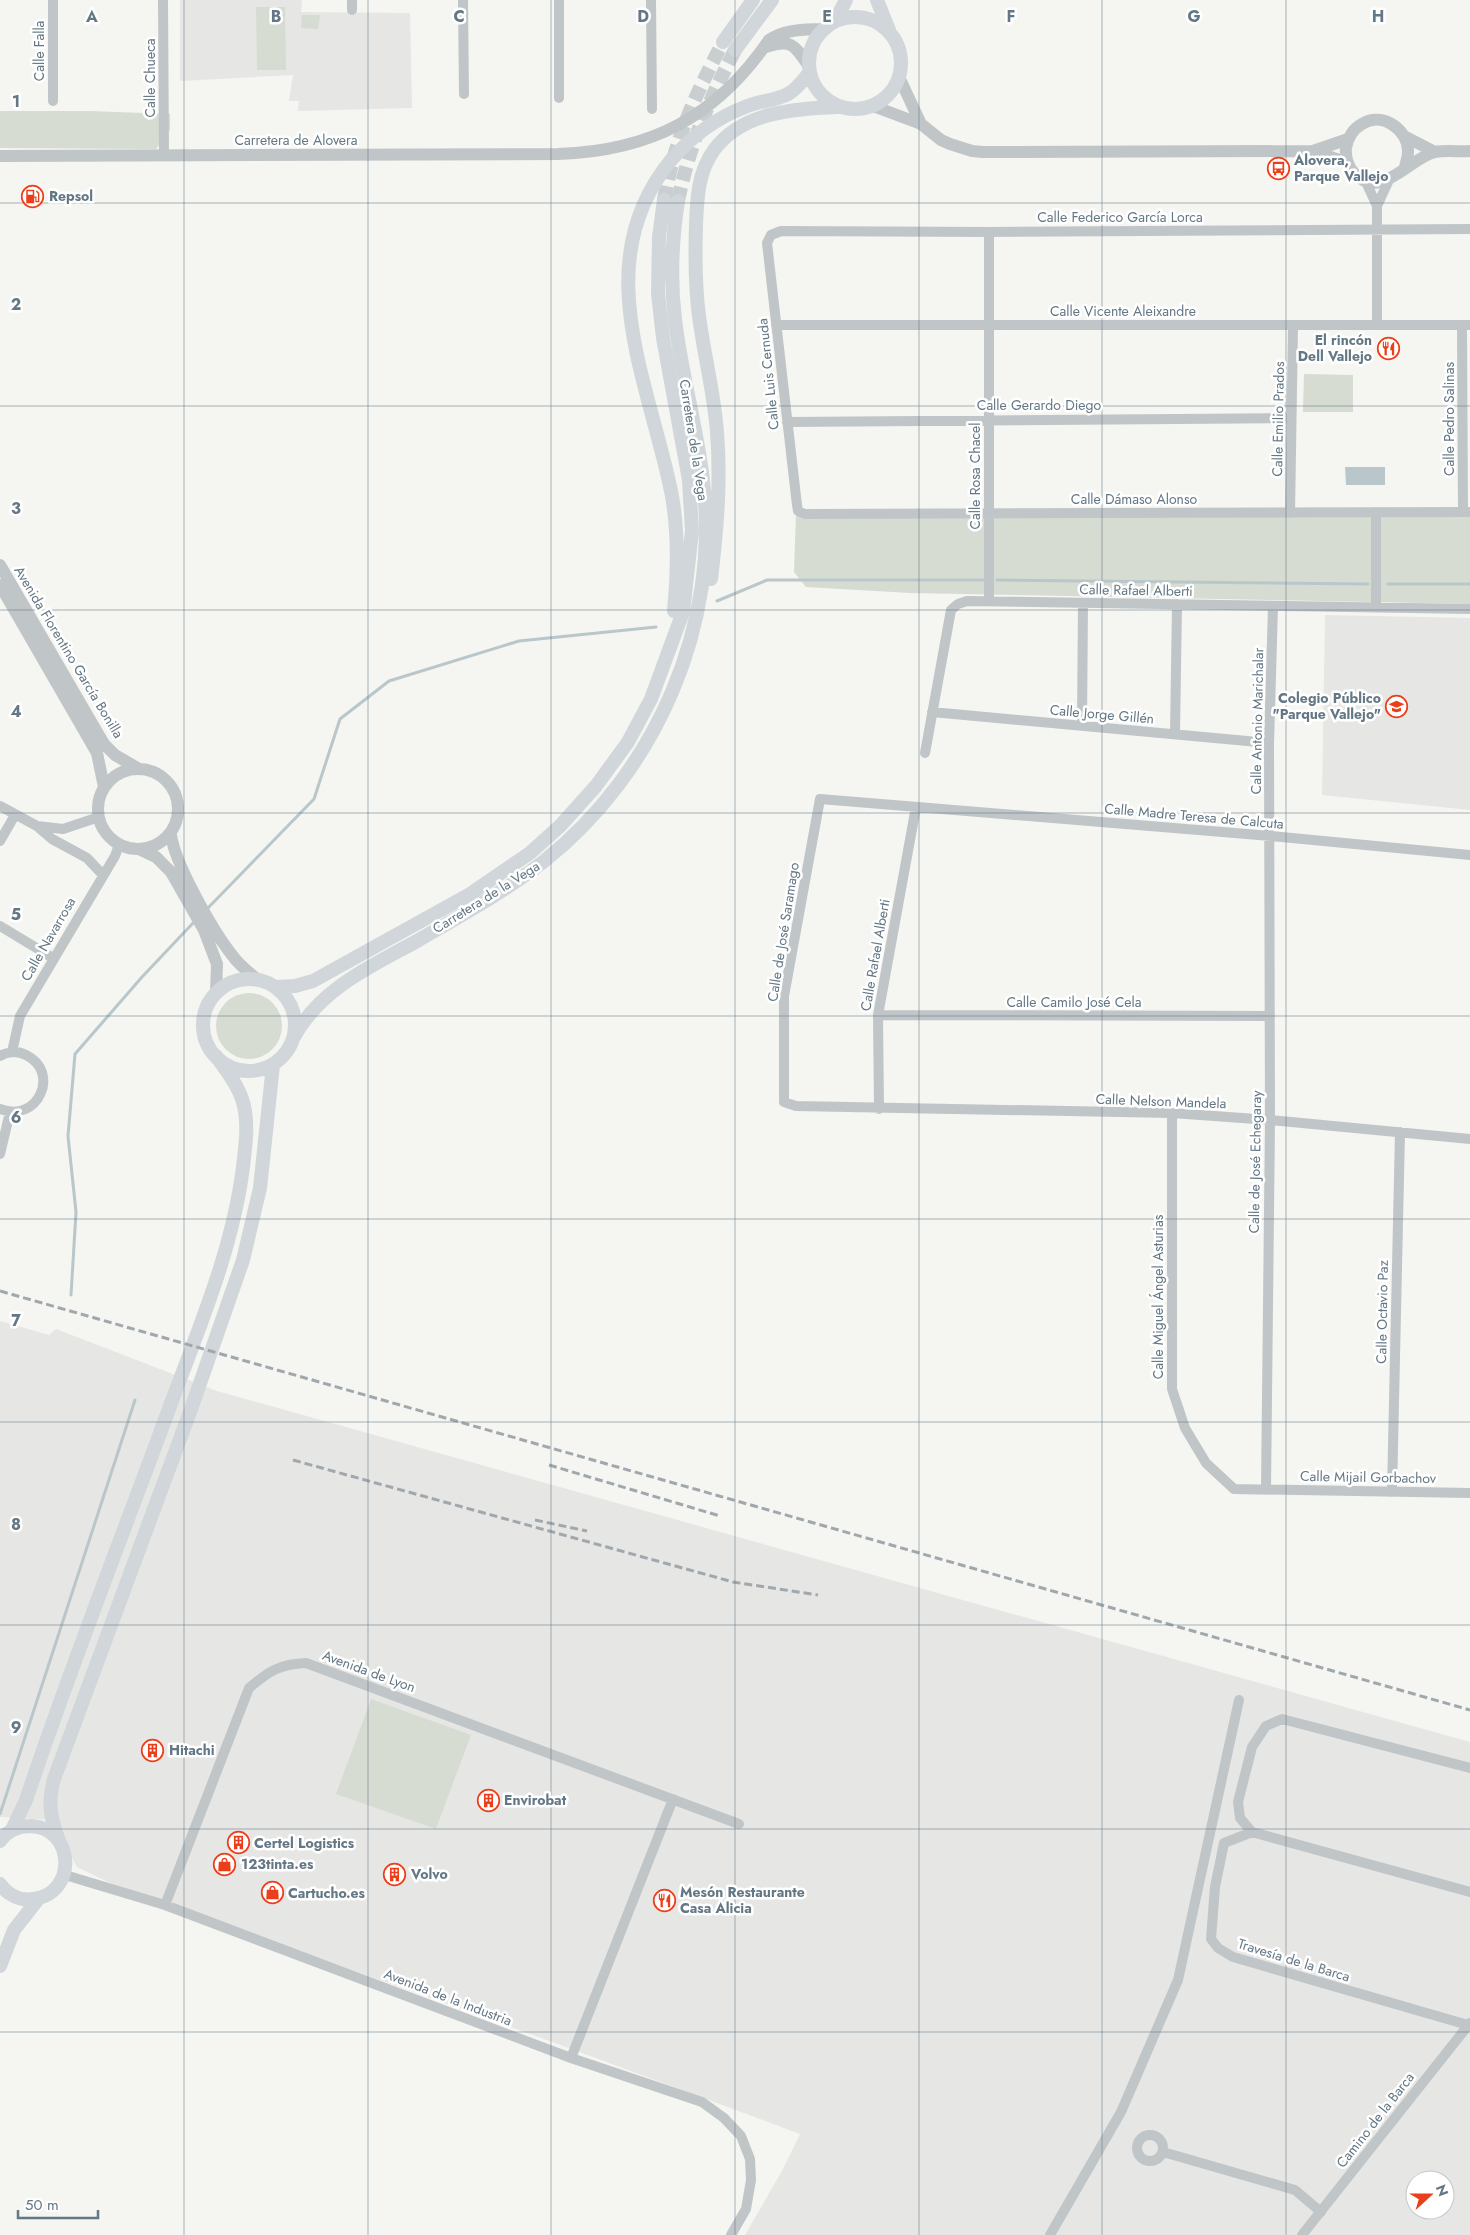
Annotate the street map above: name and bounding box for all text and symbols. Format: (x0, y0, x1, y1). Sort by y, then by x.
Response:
text: A (85, 5, 98, 28)
text: B (271, 5, 281, 28)
text: C (453, 5, 465, 28)
text: D (637, 5, 649, 28)
text: E (822, 5, 832, 28)
text: F (1007, 5, 1015, 28)
text: G (1187, 5, 1201, 28)
text: H (1372, 5, 1384, 28)
street label: Calle Falla (29, 21, 49, 81)
street label: Calle Chueca (140, 38, 160, 118)
text: 1 (12, 90, 20, 113)
street label: Carretera de Alovera (234, 130, 358, 150)
place label: Alovera, Parque Vallejo (1293, 150, 1388, 186)
bus stop icon: Alovera, Parque Vallejo (1266, 156, 1290, 180)
fuel station icon: Repsol (21, 184, 45, 208)
place label: Repsol (49, 186, 93, 206)
street label: Calle Federico García Lorca (1037, 207, 1203, 227)
text: 2 (11, 293, 21, 316)
street label: Calle Vicente Aleixandre (1050, 301, 1196, 321)
street label: Calle Luis Cernuda (752, 317, 784, 431)
place label: El rincón Dell Vallejo (1298, 330, 1372, 366)
restaurant icon: El rincón Dell Vallejo (1376, 336, 1400, 360)
street label: Calle Emilio Prados (1267, 361, 1289, 477)
street label: Calle Pedro Salinas (1439, 362, 1459, 476)
street label: Carretera de la Vega (675, 378, 713, 502)
street label: Calle Gerardo Diego (977, 395, 1102, 415)
street label: Calle Rosa Chacel (965, 422, 985, 530)
street label: Calle Dámaso Alonso (1071, 489, 1198, 509)
text: 3 (11, 497, 21, 520)
street label: Avenida Florentino García Bonilla (9, 562, 129, 742)
street label: Calle Rafael Alberti (1079, 579, 1193, 601)
street label: Calle Antonio Marichalar (1246, 647, 1268, 794)
place label: Colegio Público "Parque Vallejo" (1273, 688, 1381, 724)
school or university icon: Colegio Público "Parque Vallejo" (1385, 694, 1409, 718)
street label: Calle Jorge Gillén (1049, 699, 1155, 729)
text: 4 (10, 700, 22, 723)
street label: Calle Madre Teresa de Calcuta (1103, 798, 1285, 834)
street label: Carretera de la Vega (429, 856, 543, 938)
street label: Calle de José Saramago (762, 861, 804, 1003)
street label: Calle Navarrosa (16, 893, 80, 985)
street label: Calle Rafael Alberti (855, 897, 895, 1013)
text: 5 (11, 903, 21, 926)
street label: Calle Camilo José Cela (1007, 992, 1141, 1012)
street label: Calle Nelson Mandela (1095, 1089, 1227, 1113)
street label: Calle de José Echegaray (1244, 1090, 1266, 1234)
text: 6 (11, 1106, 21, 1129)
street label: Calle Miguel Ángel Asturias (1148, 1214, 1168, 1379)
street label: Calle Octavio Paz (1371, 1259, 1393, 1364)
text: 7 (11, 1309, 21, 1332)
street label: Calle Mijail Gorbachov (1300, 1466, 1437, 1488)
text: 8 (11, 1513, 21, 1536)
street label: Avenida de Lyon (320, 1645, 418, 1697)
text: 9 (11, 1716, 21, 1739)
building icon: Hitachi (141, 1738, 165, 1762)
place label: Hitachi (169, 1740, 215, 1760)
building icon: Envirobat (476, 1788, 500, 1812)
place label: Envirobat (504, 1790, 567, 1810)
building icon: Certel Logistics (226, 1831, 250, 1855)
place label: Certel Logistics (254, 1833, 355, 1853)
shop icon: 123tinta.es (213, 1852, 237, 1876)
place label: 123tinta.es (241, 1854, 314, 1874)
building icon: Volvo (383, 1862, 407, 1886)
place label: Volvo (410, 1864, 448, 1884)
shop icon: Cartucho.es (260, 1881, 284, 1905)
place label: Mesón Restaurante Casa Alicia (680, 1882, 805, 1918)
place label: Cartucho.es (288, 1883, 366, 1903)
restaurant icon: Mesón Restaurante Casa Alicia (652, 1888, 676, 1912)
street label: Travesía de la Barca (1235, 1933, 1353, 1987)
street label: Avenida de la Industria (381, 1963, 515, 2031)
street label: Camino de la Barca (1331, 2068, 1419, 2172)
north arrow (1405, 2170, 1455, 2220)
text: N (1431, 2182, 1453, 2199)
scale bar (18, 2188, 98, 2220)
text: 50 m (25, 2194, 59, 2216)

